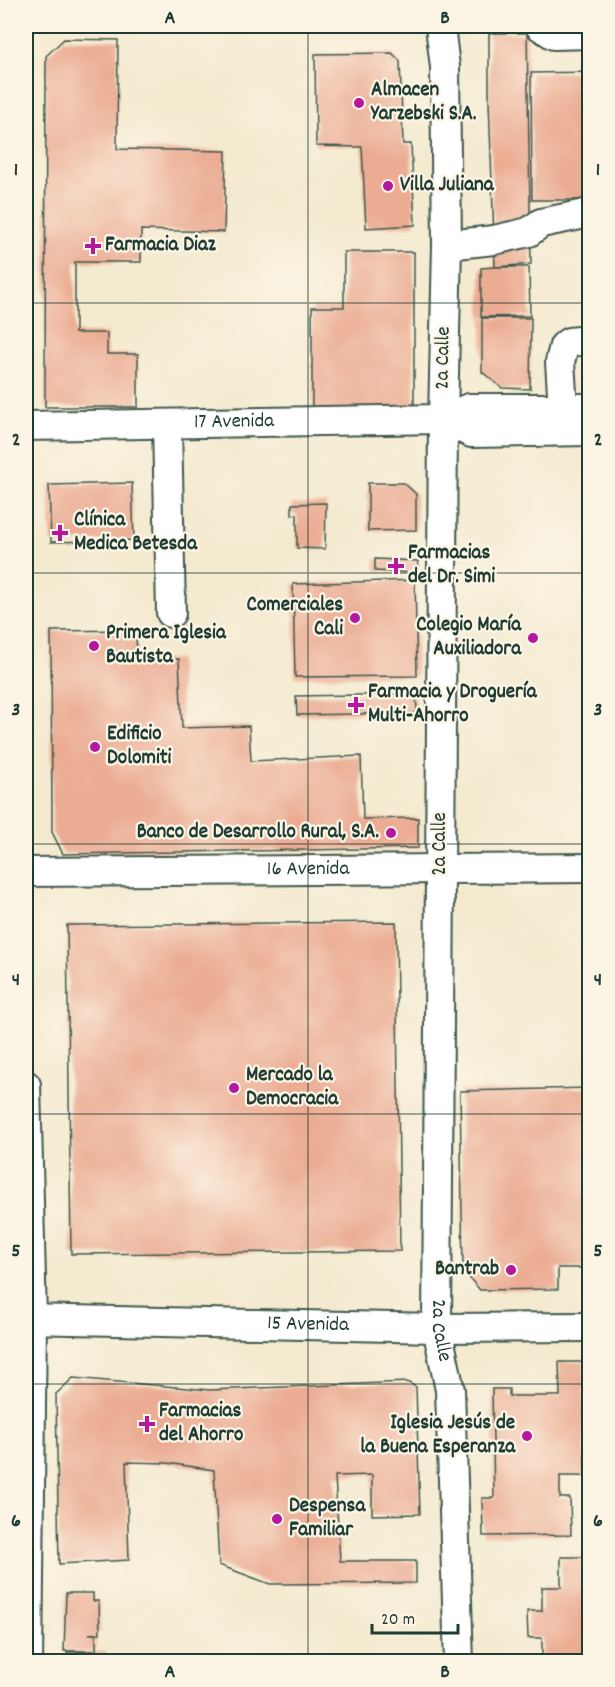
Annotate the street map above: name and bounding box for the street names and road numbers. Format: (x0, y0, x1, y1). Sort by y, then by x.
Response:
street label: 2a Calle (428, 326, 460, 390)
street label: 17 Avenida (194, 407, 275, 438)
street label: 2a Calle (426, 812, 456, 876)
street label: 16 Avenida (267, 855, 350, 885)
street label: 2a Calle (422, 1299, 459, 1365)
street label: 15 Avenida (267, 1309, 350, 1341)

